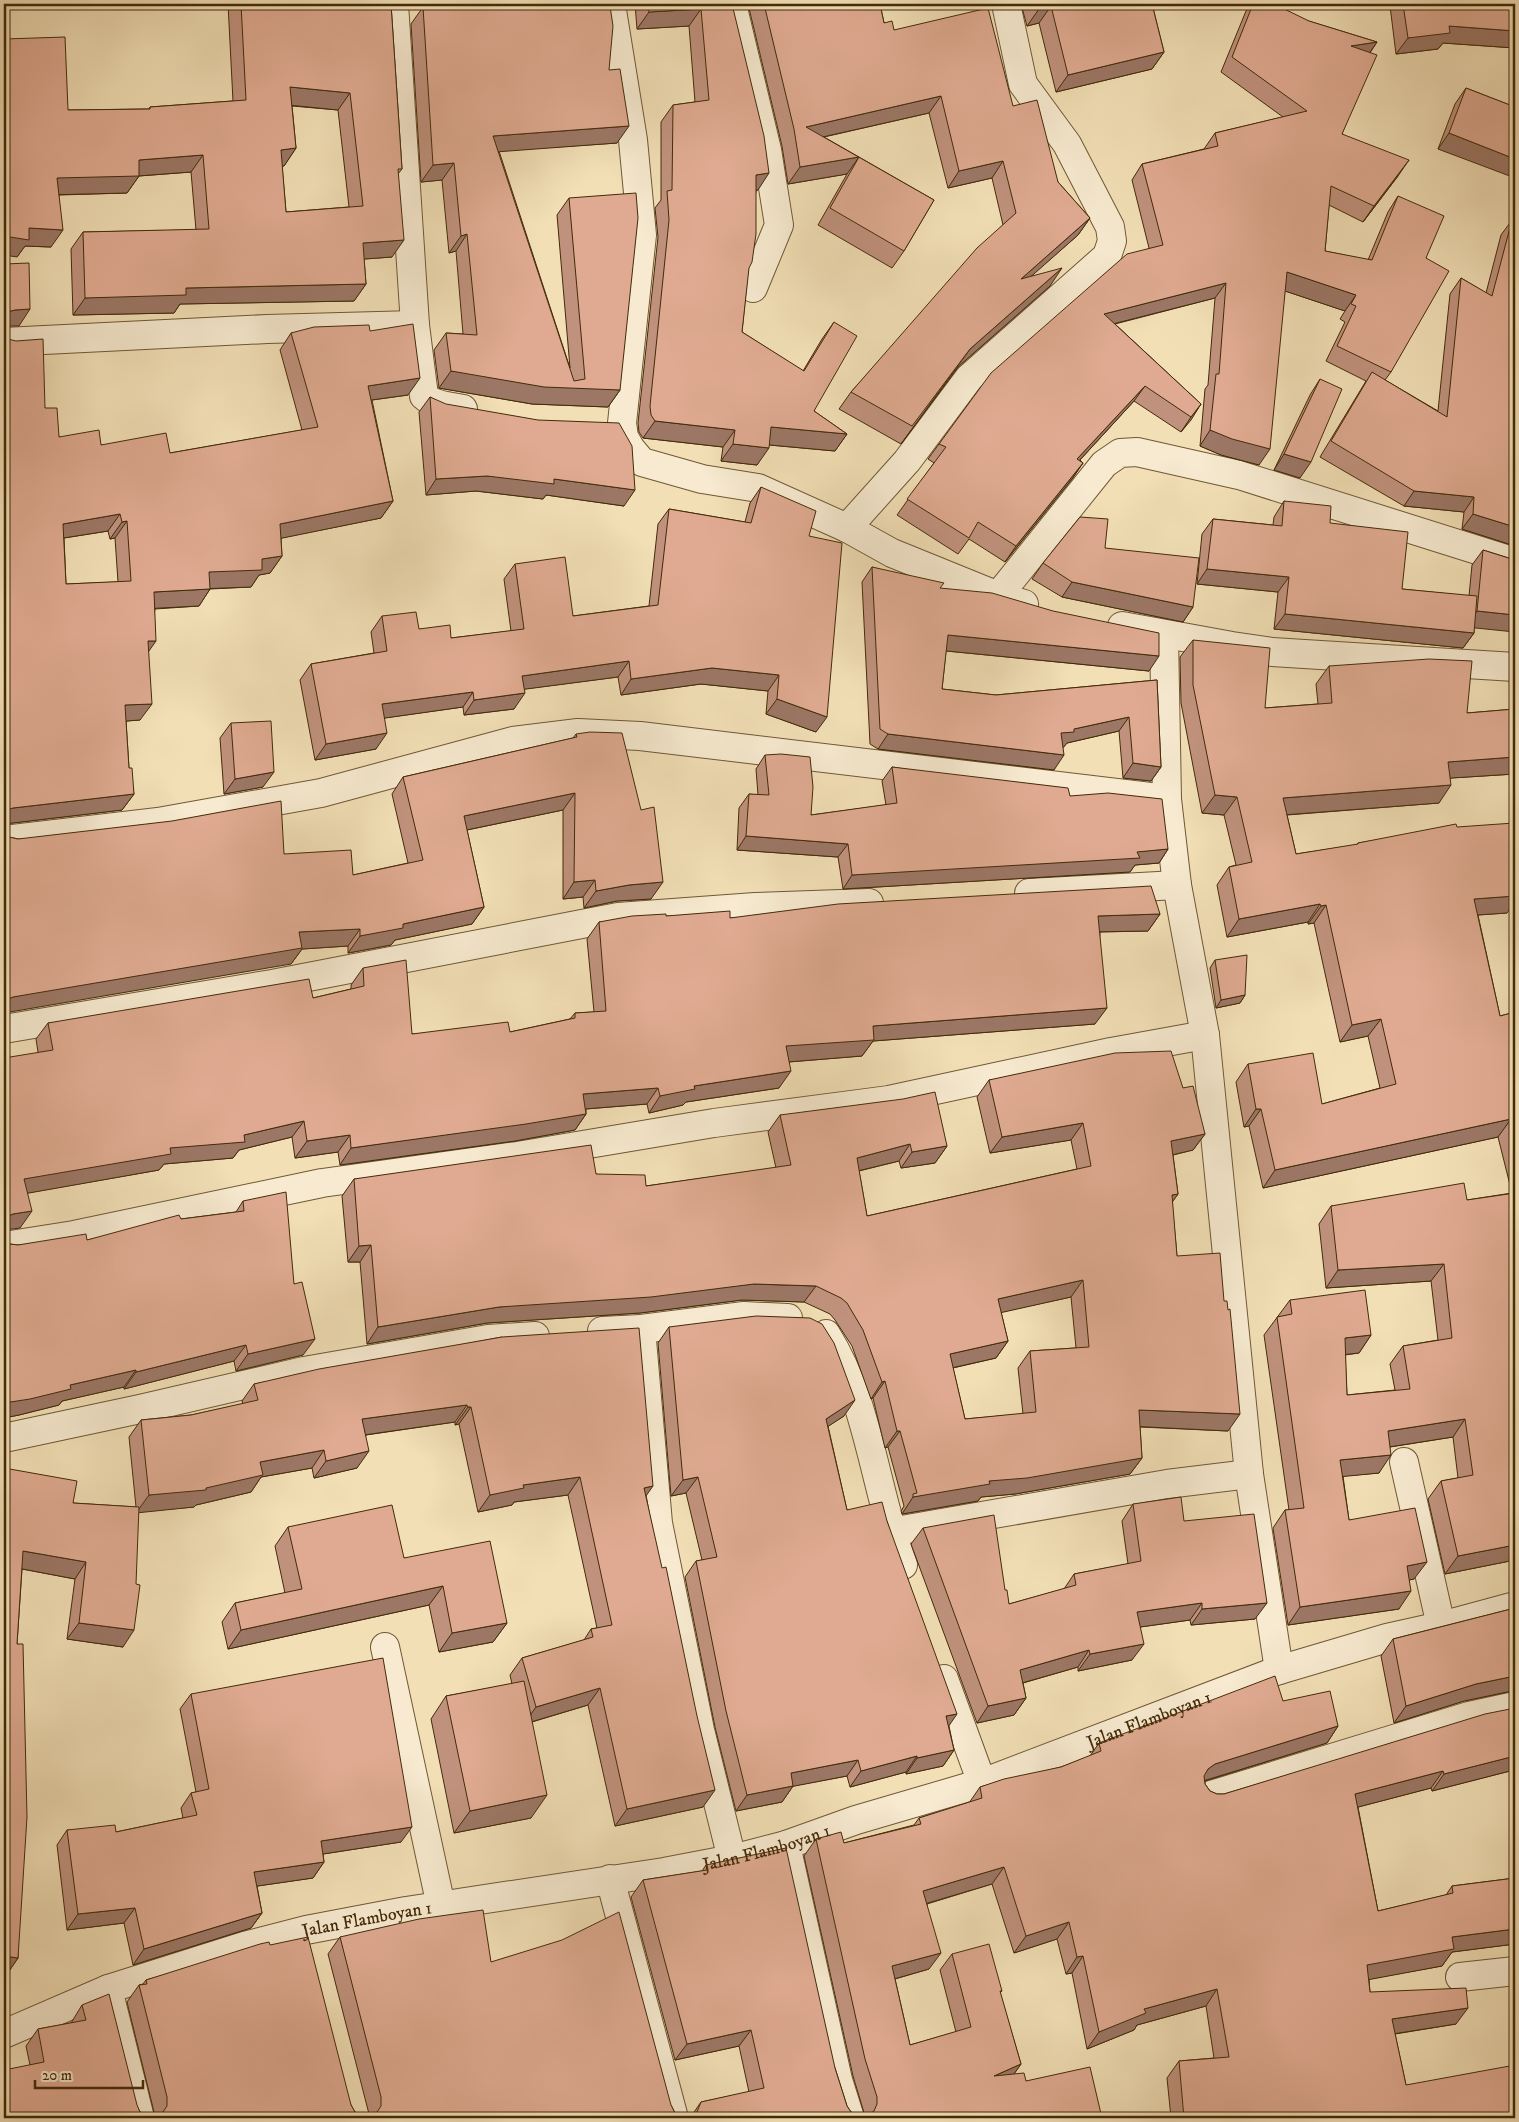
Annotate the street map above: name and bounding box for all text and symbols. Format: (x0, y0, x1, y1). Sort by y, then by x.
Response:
street label: Jalan Flamboyan 1 (1082, 1687, 1215, 1755)
street label: Jalan Flamboyan 1 (699, 1820, 833, 1877)
street label: Jalan Flamboyan 1 (298, 1897, 434, 1943)
scale bar (35, 2057, 142, 2089)
text: 20 m (42, 2066, 72, 2085)

